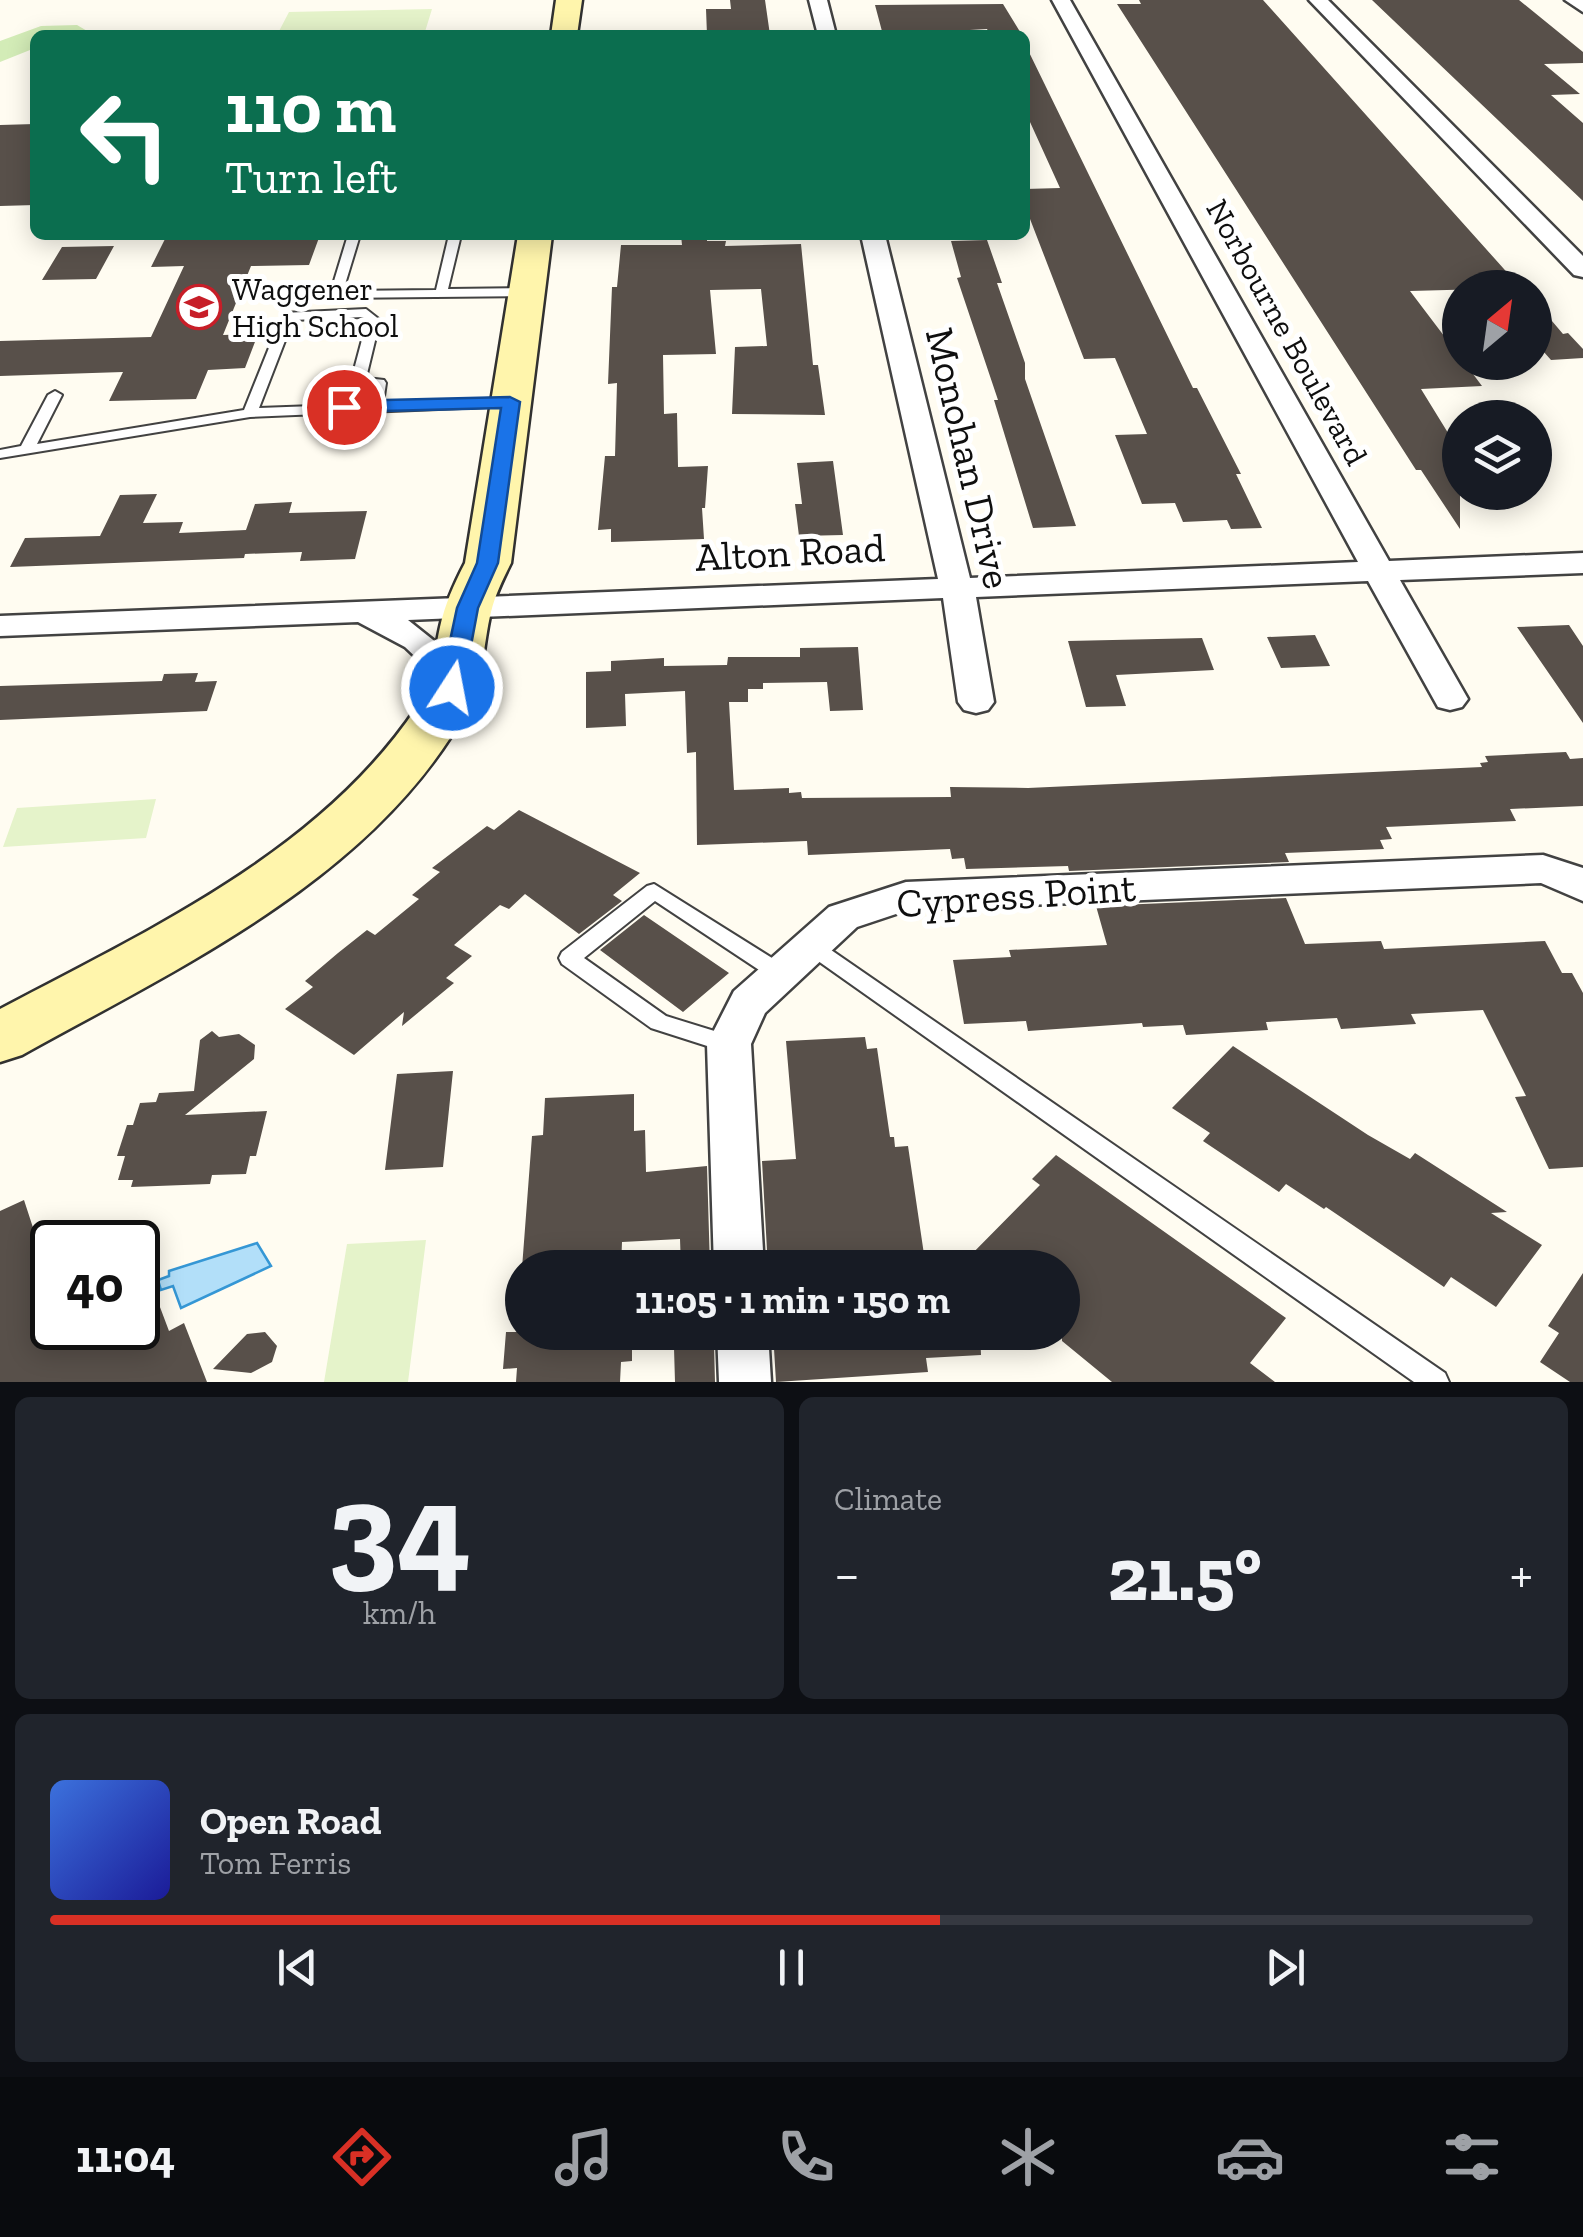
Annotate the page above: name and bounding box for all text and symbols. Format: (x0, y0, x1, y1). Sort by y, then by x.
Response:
text: 110 m (225, 66, 396, 150)
icon: left (60, 70, 190, 200)
text: Turn left (225, 151, 397, 205)
street label: Norbourne Boulevard (1198, 193, 1376, 472)
place label: Waggener High School (232, 270, 399, 345)
north arrow (1442, 270, 1552, 380)
map controls (1442, 270, 1552, 510)
school or university icon: Waggener High School (176, 284, 222, 330)
street label: Monohan Drive (916, 323, 1022, 593)
pin (302, 365, 387, 450)
icon: arrive (317, 380, 372, 435)
button: layers (1442, 400, 1552, 510)
street label: Alton Road (694, 523, 886, 581)
position arrow (400, 636, 504, 740)
street label: Cypress Point (895, 863, 1137, 927)
speed limit sign: 40 (30, 1220, 160, 1350)
text: 11:05 · 1 min · 150 m (635, 1277, 950, 1323)
text: 34 (328, 1451, 471, 1607)
text: Climate (834, 1480, 942, 1518)
text: 21.5° (1108, 1529, 1262, 1619)
text: − (834, 1541, 860, 1607)
text: + (1510, 1541, 1533, 1607)
text: km/h (363, 1594, 436, 1632)
text: Open Road (200, 1798, 382, 1844)
text: Tom Ferris (200, 1844, 351, 1882)
icon: previous (270, 1940, 325, 1995)
icon: pause (764, 1940, 819, 1995)
icon: next (1258, 1940, 1313, 1995)
icon: directions (327, 2122, 397, 2192)
icon: music (549, 2122, 619, 2192)
icon: phone (771, 2122, 841, 2192)
icon: climate (993, 2122, 1063, 2192)
icon: car (1215, 2122, 1285, 2192)
icon: filters (1437, 2122, 1507, 2192)
text: 11:04 (76, 2130, 175, 2184)

